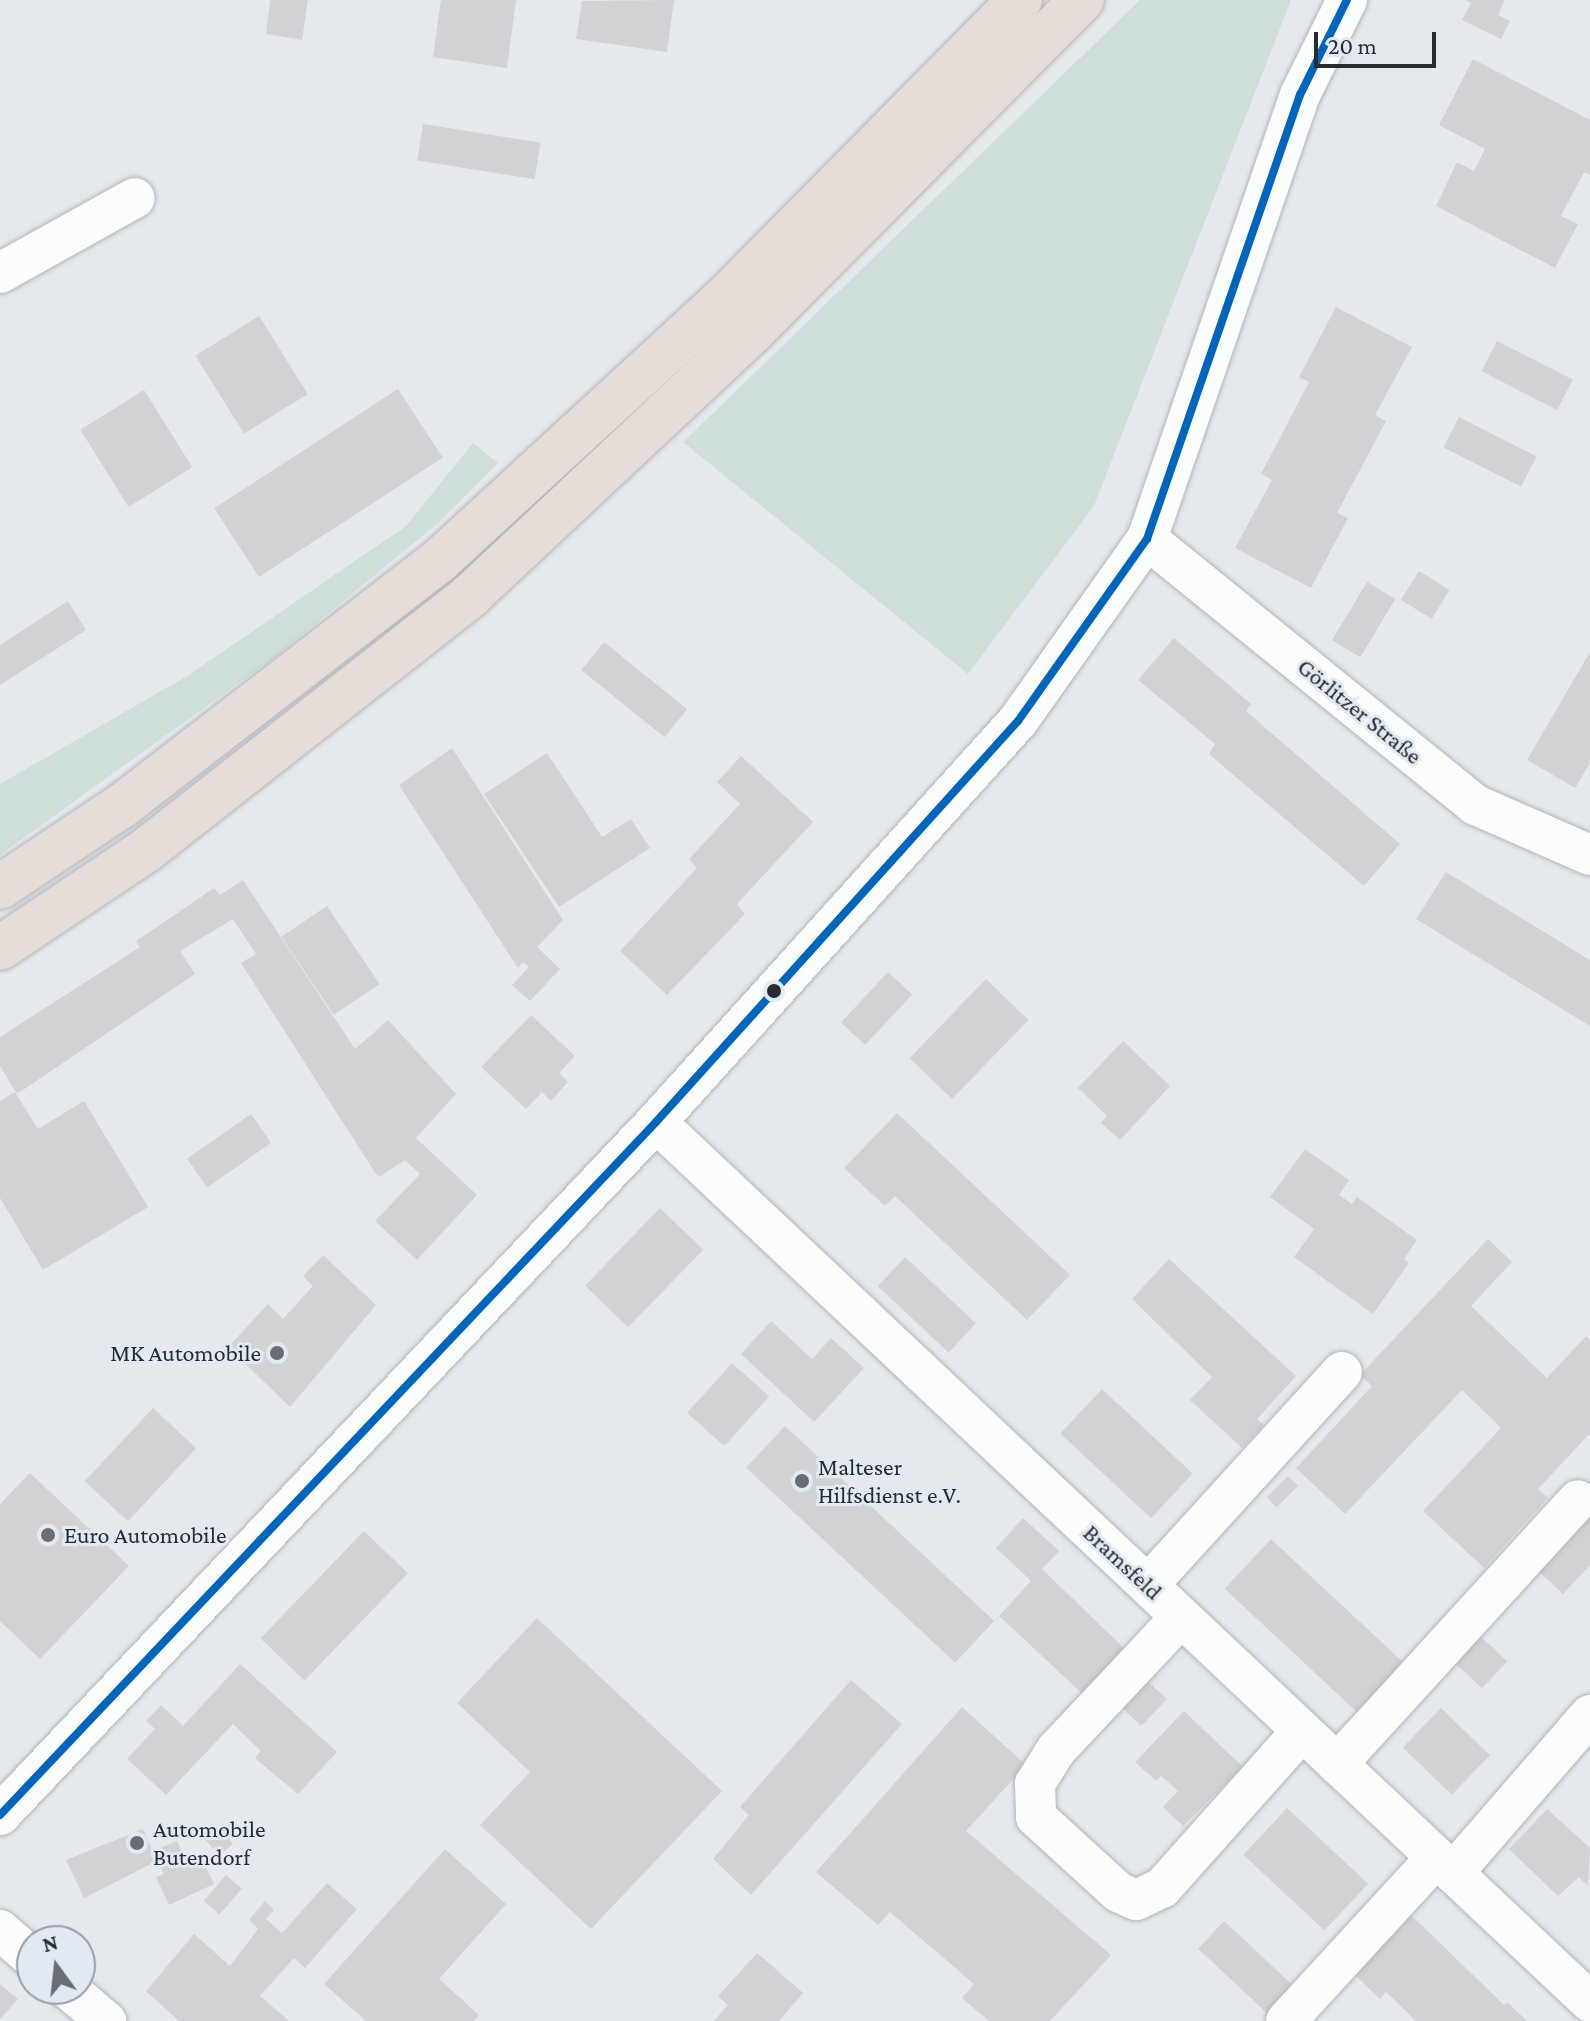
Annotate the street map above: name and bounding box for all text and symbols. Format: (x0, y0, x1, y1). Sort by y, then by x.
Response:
scale bar (1318, 16, 1440, 66)
text: 20 m (1328, 32, 1377, 59)
street label: Görlitzer Straße (1292, 652, 1428, 770)
unlabelled marker (766, 983, 782, 999)
place label: MK Automobile (110, 1339, 261, 1367)
marker: MK Automobile (268, 1344, 286, 1362)
place label: Malteser Hilfsdienst e.V. (818, 1453, 961, 1509)
marker: Malteser Hilfsdienst e.V. (793, 1472, 811, 1490)
street label: Bramsfeld (1078, 1518, 1168, 1606)
place label: Euro Automobile (64, 1521, 226, 1549)
marker: Euro Automobile (39, 1526, 57, 1544)
place label: Automobile Butendorf (153, 1815, 265, 1871)
marker: Automobile Butendorf (128, 1834, 146, 1852)
north arrow (16, 1925, 96, 2005)
text: N (40, 1929, 61, 1957)

